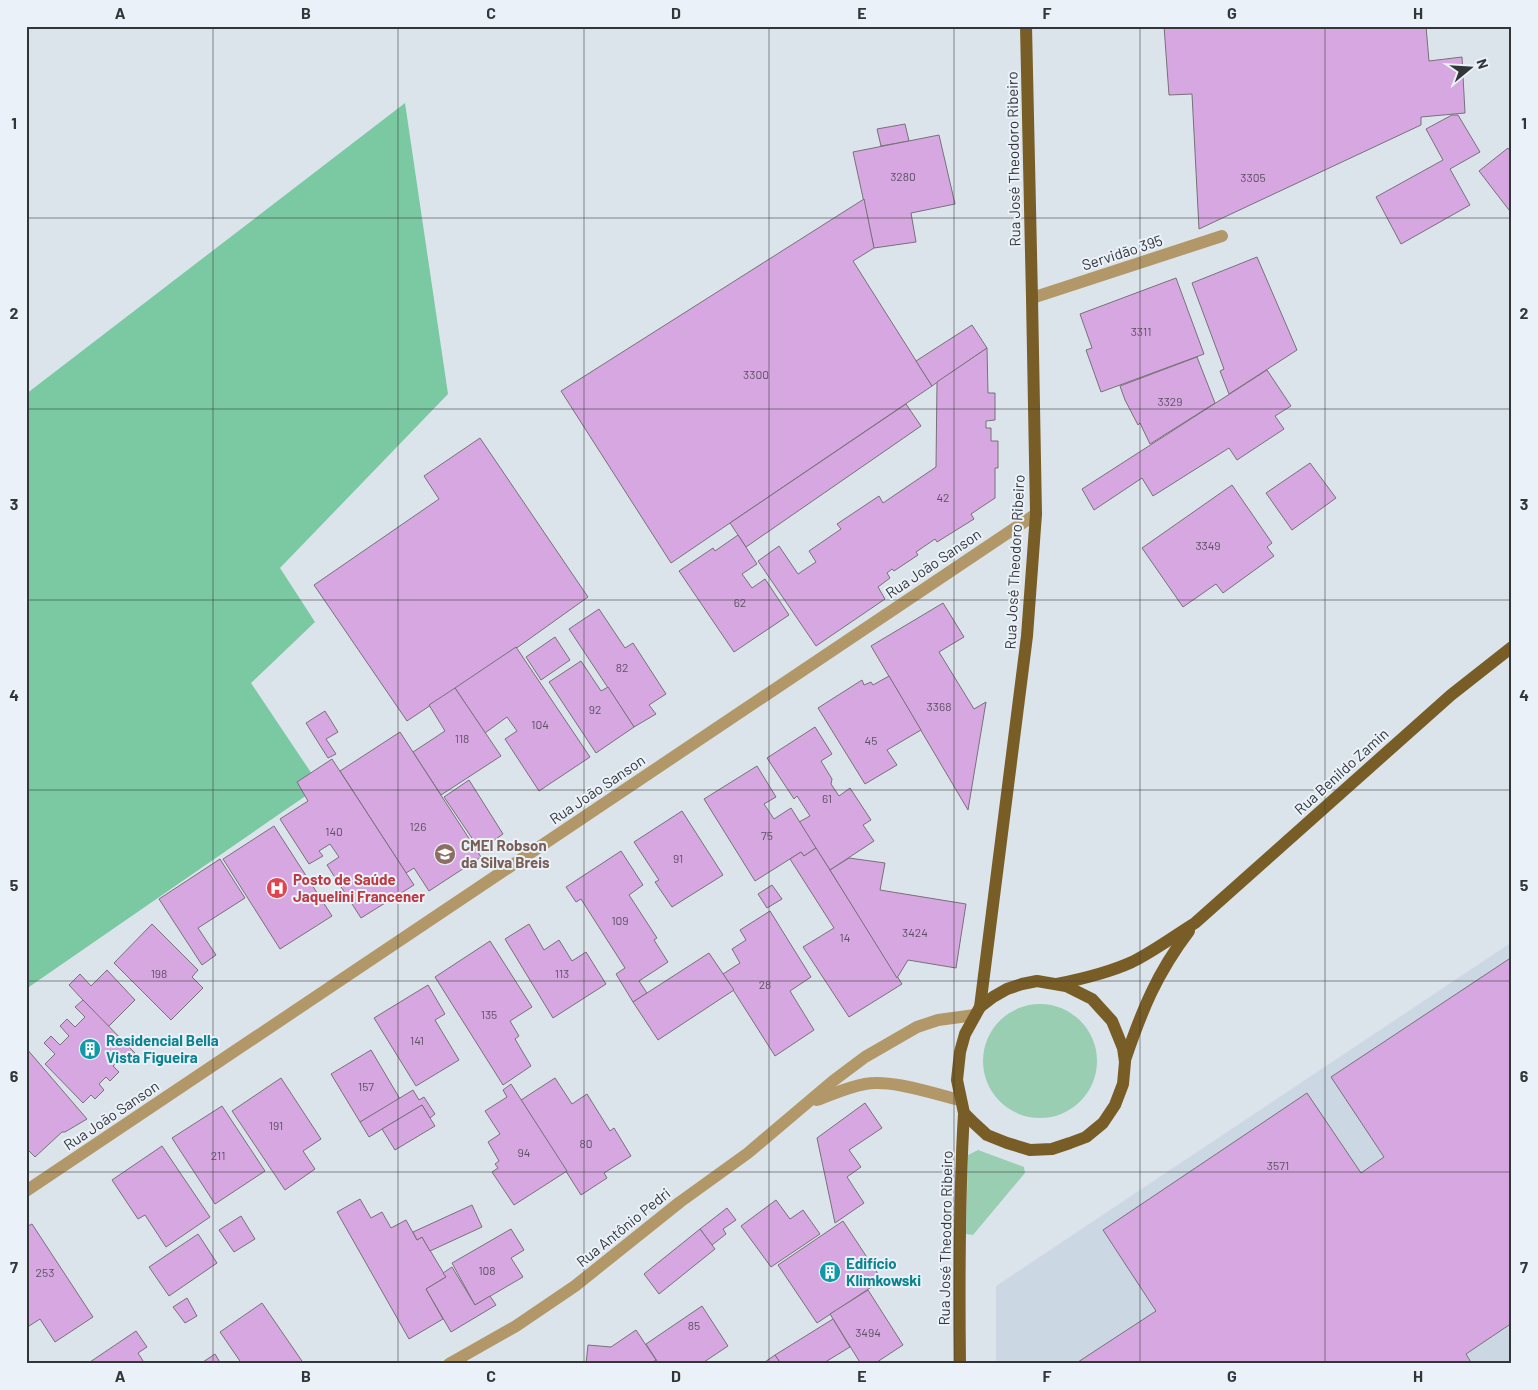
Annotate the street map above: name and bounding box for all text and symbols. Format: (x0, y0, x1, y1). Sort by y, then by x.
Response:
text: A (115, 3, 126, 22)
text: B (301, 3, 311, 22)
text: C (486, 3, 496, 22)
text: D (671, 3, 681, 22)
text: E (857, 3, 867, 22)
text: F (1043, 3, 1052, 22)
text: G (1227, 3, 1237, 22)
text: H (1413, 3, 1423, 22)
north arrow (1446, 42, 1496, 92)
text: N (1473, 57, 1492, 71)
street label: Rua José Theodoro Ribeiro (1002, 71, 1024, 247)
text: 1 (11, 113, 17, 132)
text: 1 (1521, 113, 1527, 132)
house number: 3280 (890, 169, 916, 183)
house number: 3305 (1240, 170, 1266, 184)
street label: Servidão 395 (1079, 231, 1165, 273)
text: 2 (10, 303, 19, 322)
text: 2 (1520, 303, 1529, 322)
house number: 3311 (1131, 324, 1151, 338)
house number: 3300 (743, 367, 769, 381)
house number: 3329 (1157, 394, 1183, 408)
street label: Rua José Theodoro Ribeiro (1000, 474, 1028, 650)
house number: 42 (936, 490, 950, 504)
text: 3 (10, 494, 18, 513)
text: 3 (1520, 494, 1528, 513)
street label: Rua João Sanson (882, 524, 984, 602)
house number: 3349 (1195, 538, 1221, 552)
house number: 62 (734, 595, 746, 609)
house number: 82 (616, 660, 628, 674)
text: 4 (9, 685, 19, 704)
text: 4 (1519, 685, 1529, 704)
house number: 3368 (927, 699, 951, 713)
house number: 92 (589, 702, 601, 716)
house number: 104 (531, 717, 549, 731)
street label: Rua Benildo Zamin (1290, 724, 1392, 818)
house number: 118 (455, 731, 469, 745)
house number: 45 (865, 733, 877, 747)
street label: Rua João Sanson (546, 750, 648, 828)
house number: 61 (822, 791, 832, 805)
house number: 126 (410, 819, 426, 833)
house number: 140 (325, 824, 343, 838)
house number: 75 (761, 828, 773, 842)
place label: CMEI Robson da Silva Breis (461, 836, 550, 871)
school or university icon: CMEI Robson da Silva Breis (433, 842, 457, 866)
house number: 91 (673, 851, 683, 865)
place label: Posto de Saúde Jaquelini Francener (293, 870, 425, 905)
text: 5 (10, 875, 19, 894)
text: 5 (1520, 875, 1529, 894)
hospital icon: Posto de Saúde Jaquelini Francener (265, 876, 289, 900)
house number: 109 (611, 913, 629, 927)
house number: 3424 (902, 925, 928, 939)
house number: 14 (840, 930, 850, 944)
house number: 198 (151, 966, 167, 980)
house number: 113 (555, 966, 569, 980)
house number: 28 (759, 977, 771, 991)
house number: 135 (481, 1007, 497, 1021)
place label: Residencial Bella Vista Figueira (106, 1031, 219, 1066)
house number: 141 (410, 1033, 424, 1047)
building icon: Residencial Bella Vista Figueira (78, 1037, 102, 1061)
text: 6 (10, 1066, 19, 1085)
text: 6 (1520, 1066, 1529, 1085)
street label: Rua João Sanson (60, 1076, 162, 1154)
house number: 157 (358, 1079, 374, 1093)
house number: 191 (269, 1118, 283, 1132)
house number: 80 (579, 1136, 593, 1150)
house number: 94 (518, 1145, 530, 1159)
house number: 211 (211, 1148, 225, 1162)
street label: Rua José Theodoro Ribeiro (934, 1150, 956, 1326)
house number: 3571 (1267, 1158, 1289, 1172)
street label: Rua Antônio Pedri (572, 1184, 674, 1270)
place label: Edifício Klimkowski (846, 1254, 921, 1289)
text: 7 (10, 1257, 18, 1276)
text: 7 (1520, 1257, 1528, 1276)
building icon: Edifício Klimkowski (818, 1260, 842, 1284)
house number: 108 (478, 1263, 496, 1277)
house number: 253 (36, 1265, 54, 1279)
house number: 85 (688, 1318, 700, 1332)
house number: 3494 (855, 1325, 881, 1339)
text: A (115, 1366, 126, 1385)
text: B (301, 1366, 311, 1385)
text: C (486, 1366, 496, 1385)
text: D (671, 1366, 681, 1385)
text: E (857, 1366, 867, 1385)
text: F (1043, 1366, 1052, 1385)
text: G (1227, 1366, 1237, 1385)
text: H (1413, 1366, 1423, 1385)

